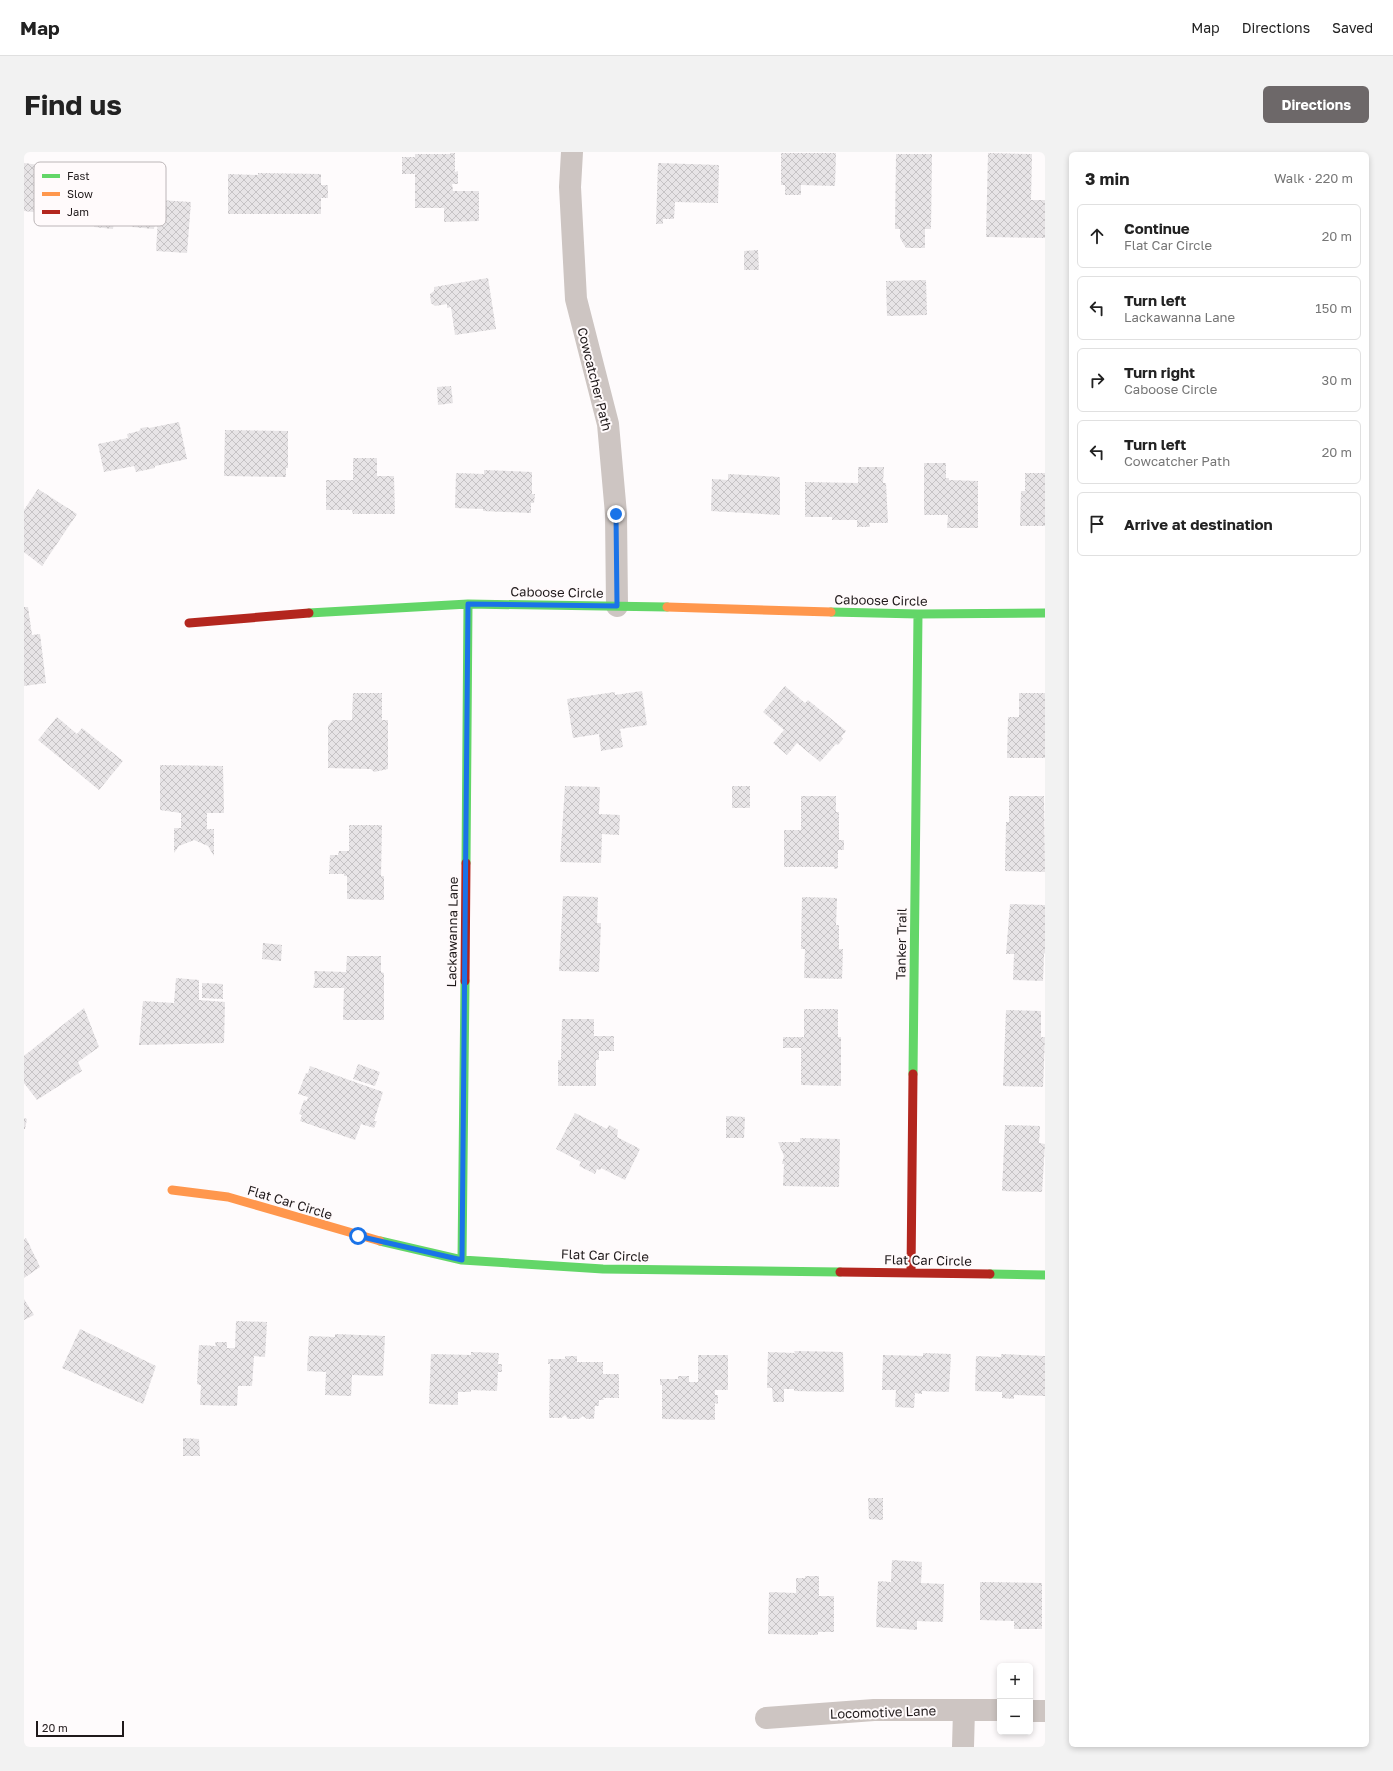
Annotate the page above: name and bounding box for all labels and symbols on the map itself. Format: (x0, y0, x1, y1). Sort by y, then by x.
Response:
legend (34, 162, 166, 226)
text: Fast (67, 169, 90, 182)
text: Slow (67, 187, 93, 200)
text: Jam (67, 205, 89, 218)
street label: Cowcatcher Path (574, 326, 616, 432)
route end (607, 505, 625, 523)
street label: Caboose Circle (510, 583, 604, 601)
street label: Caboose Circle (834, 591, 928, 609)
street label: Lackawanna Lane (443, 876, 461, 988)
street label: Tanker Trail (892, 908, 910, 980)
street label: Flat Car Circle (246, 1181, 334, 1223)
route start (349, 1227, 367, 1245)
street label: Flat Car Circle (561, 1245, 649, 1265)
street label: Flat Car Circle (884, 1251, 972, 1269)
street label: Locomotive Lane (830, 1702, 936, 1722)
scale bar (36, 1719, 124, 1738)

